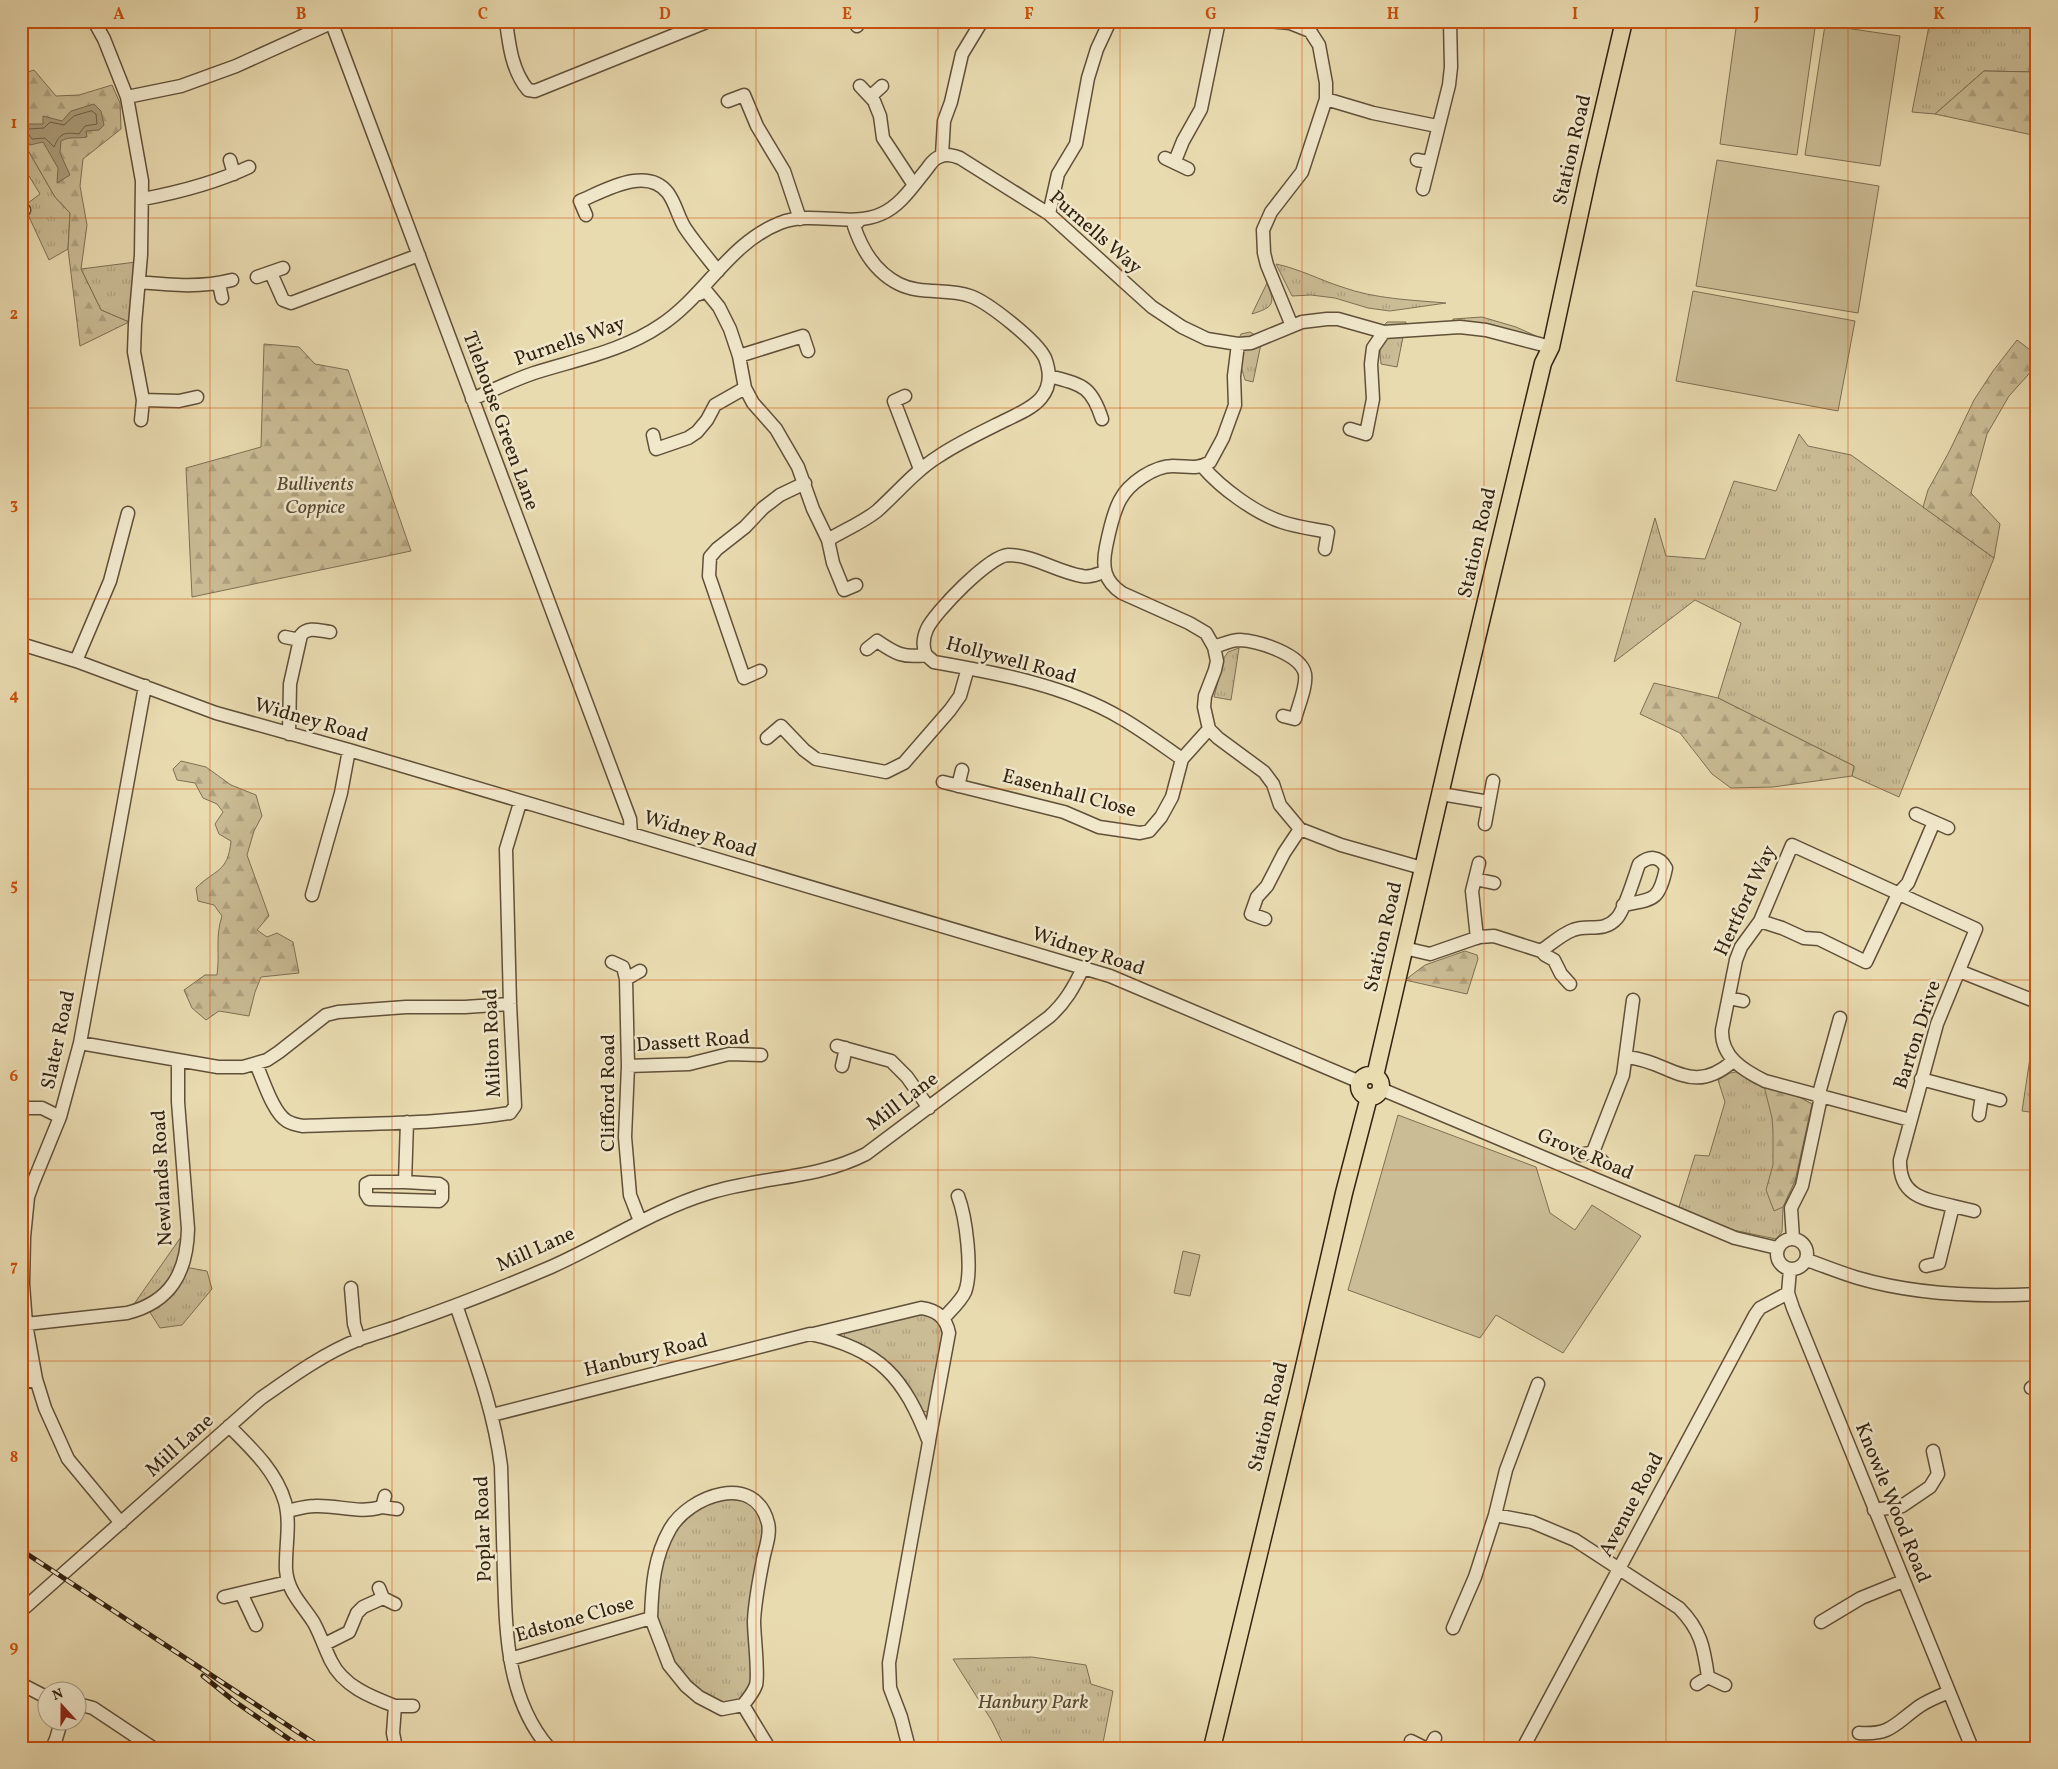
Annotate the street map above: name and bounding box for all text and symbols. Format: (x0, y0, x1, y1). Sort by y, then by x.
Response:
text: A (113, 4, 125, 26)
text: B (296, 4, 307, 26)
text: C (478, 4, 488, 26)
text: D (659, 4, 671, 26)
text: E (842, 4, 852, 26)
text: F (1024, 4, 1034, 26)
text: G (1205, 4, 1217, 26)
text: H (1387, 4, 1399, 26)
text: I (1572, 4, 1578, 26)
text: J (1753, 4, 1760, 26)
text: K (1933, 4, 1945, 26)
street label: Station Road (1547, 92, 1599, 208)
text: 1 (11, 113, 17, 135)
street label: Purnells Way (1042, 185, 1148, 282)
text: 2 (10, 304, 18, 326)
street label: Purnells Way (511, 310, 629, 374)
street label: Tilehouse Green Lane (455, 328, 545, 514)
park label: Bullivents Coppice (276, 471, 354, 522)
street label: Station Road (1452, 485, 1504, 601)
text: 3 (10, 494, 18, 516)
street label: Hollywell Road (943, 630, 1079, 692)
text: 4 (9, 685, 19, 707)
street label: Widney Road (251, 691, 371, 751)
street label: Easenhall Close (999, 763, 1139, 825)
street label: Widney Road (640, 804, 760, 866)
street label: Hertford Way (1708, 841, 1784, 961)
text: 5 (10, 875, 18, 897)
street label: Station Road (1358, 879, 1410, 995)
street label: Widney Road (1028, 921, 1148, 983)
street label: Barton Drive (1887, 977, 1949, 1093)
street label: Slater Road (35, 988, 83, 1092)
street label: Milton Road (477, 988, 509, 1098)
street label: Dassett Road (635, 1024, 751, 1060)
street label: Clifford Road (595, 1034, 623, 1152)
text: 6 (10, 1066, 19, 1088)
street label: Mill Lane (861, 1066, 945, 1138)
street label: Newlands Road (145, 1109, 181, 1247)
street label: Grove Road (1532, 1122, 1638, 1188)
street label: Mill Lane (492, 1220, 580, 1280)
text: 7 (10, 1256, 18, 1278)
street label: Hanbury Road (581, 1327, 711, 1385)
street label: Station Road (1242, 1359, 1296, 1475)
street label: Mill Lane (140, 1408, 220, 1484)
street label: Knowle Wood Road (1847, 1419, 1937, 1587)
text: 8 (10, 1447, 18, 1469)
street label: Avenue Road (1593, 1448, 1671, 1562)
street label: Poplar Road (468, 1475, 500, 1583)
street label: Edstone Close (512, 1590, 638, 1650)
text: 9 (10, 1637, 19, 1659)
north arrow (38, 1682, 88, 1732)
text: N (50, 1685, 66, 1706)
park label: Hanbury Park (977, 1689, 1089, 1717)

